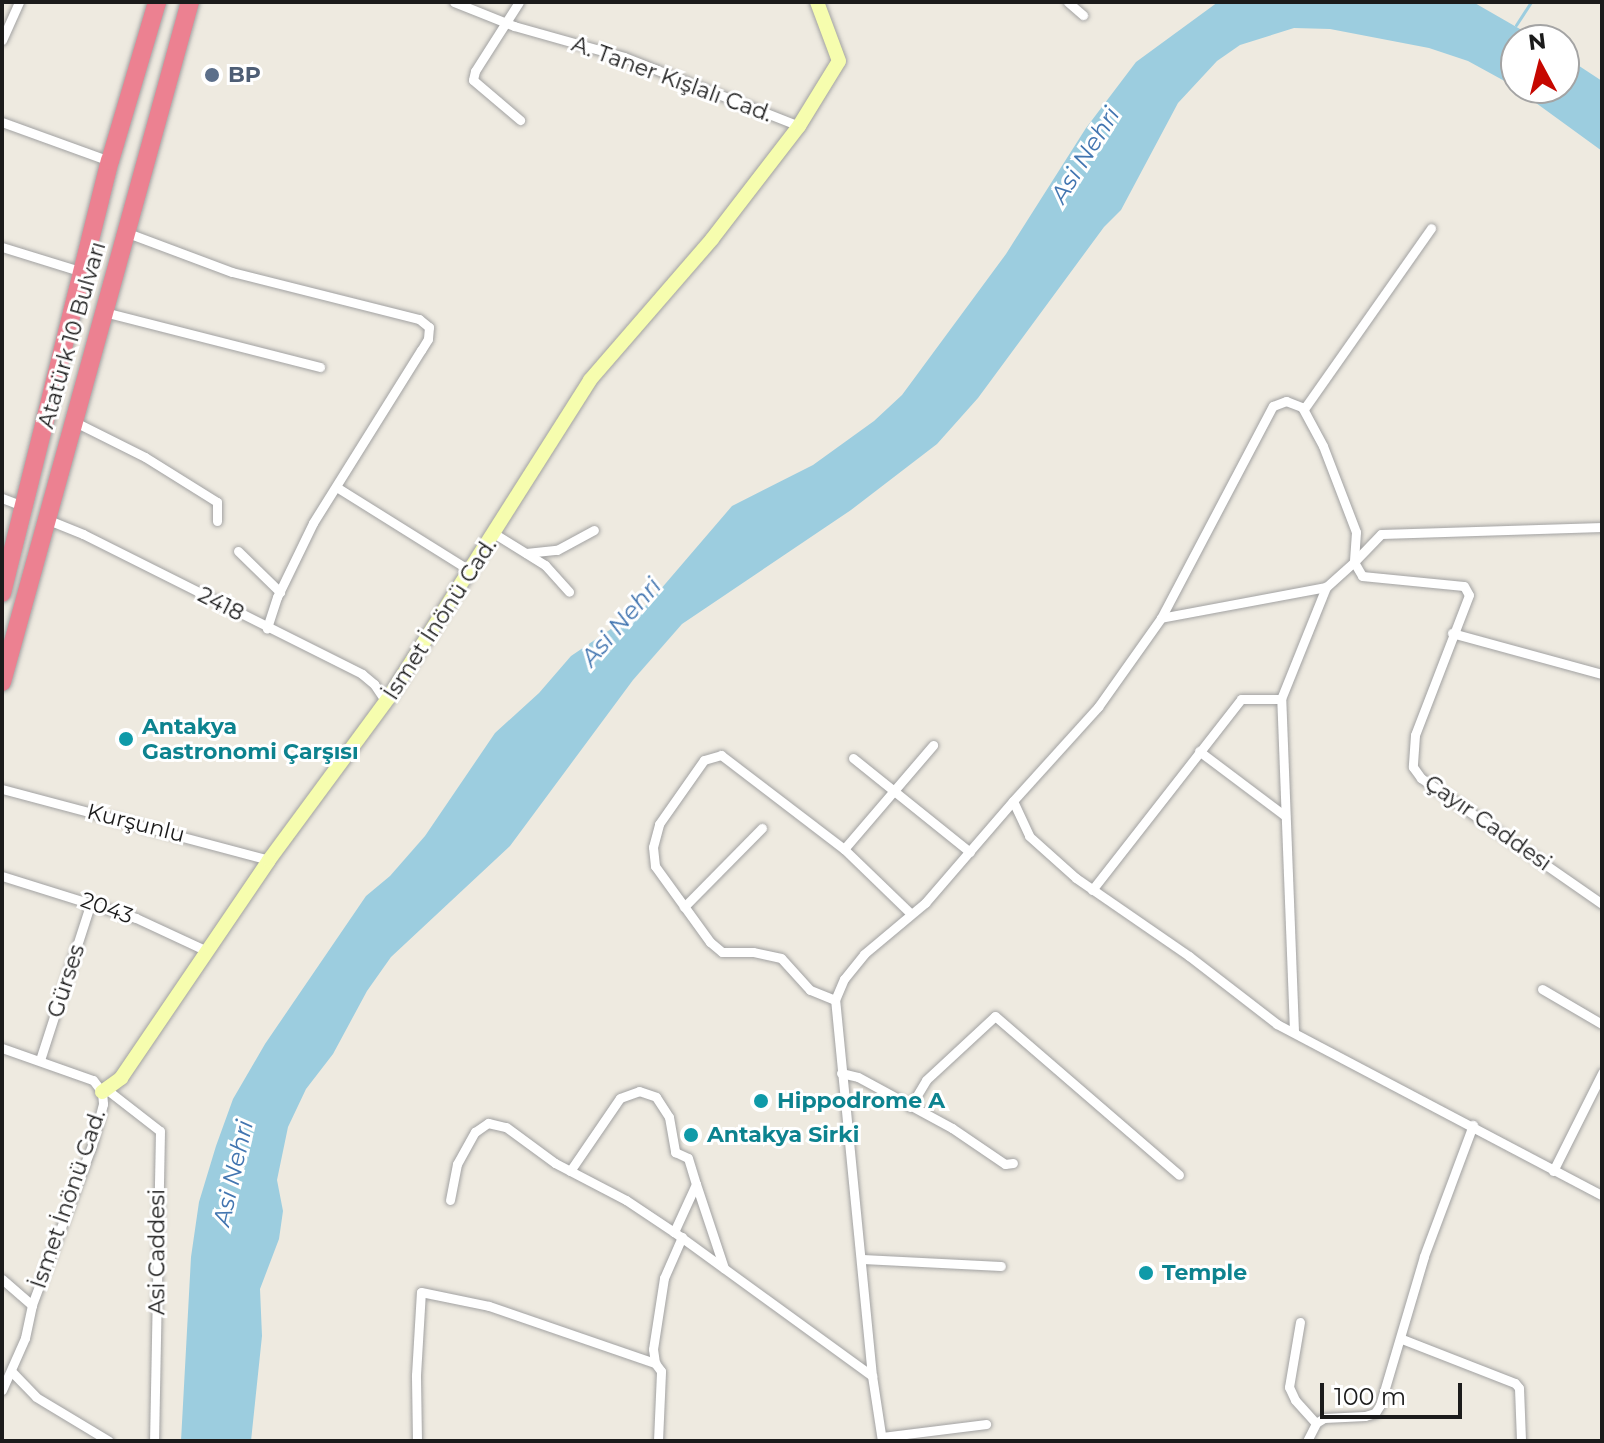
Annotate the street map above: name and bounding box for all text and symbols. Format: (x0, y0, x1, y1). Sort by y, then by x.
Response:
north arrow (1500, 24, 1580, 104)
text: N (1527, 27, 1548, 56)
street label: A. Taner Kışlalı Cad. (568, 30, 776, 128)
place label: BP (228, 62, 261, 88)
marker: BP (203, 66, 221, 84)
water label: Asi Nehri (1044, 102, 1126, 208)
street label: Atatürk 10 Bulvarı (33, 239, 111, 431)
street label: İsmet İnönü Cad. (378, 533, 502, 705)
water label: Asi Nehri (575, 572, 667, 672)
street label: 2418 (194, 581, 248, 627)
place label: Antakya Gastronomi Çarşısı (142, 713, 359, 764)
marker: Antakya Gastronomi Çarşısı (117, 730, 135, 748)
street label: Çayır Caddesi (1420, 770, 1556, 876)
street label: Kurşunlu (84, 798, 188, 848)
street label: 2043 (77, 886, 137, 930)
street label: Gürses (42, 941, 90, 1021)
place label: Hippodrome A (777, 1088, 945, 1114)
marker: Hippodrome A (752, 1092, 770, 1110)
street label: İsmet İnönü Cad. (25, 1106, 111, 1292)
water label: Asi Nehri (207, 1117, 259, 1229)
place label: Antakya Sirki (707, 1122, 859, 1148)
marker: Antakya Sirki (682, 1126, 700, 1144)
street label: Asi Caddesi (144, 1189, 170, 1315)
place label: Temple (1162, 1260, 1247, 1286)
marker: Temple (1137, 1264, 1155, 1282)
scale bar (1324, 1367, 1466, 1417)
text: 100 m (1334, 1382, 1406, 1411)

